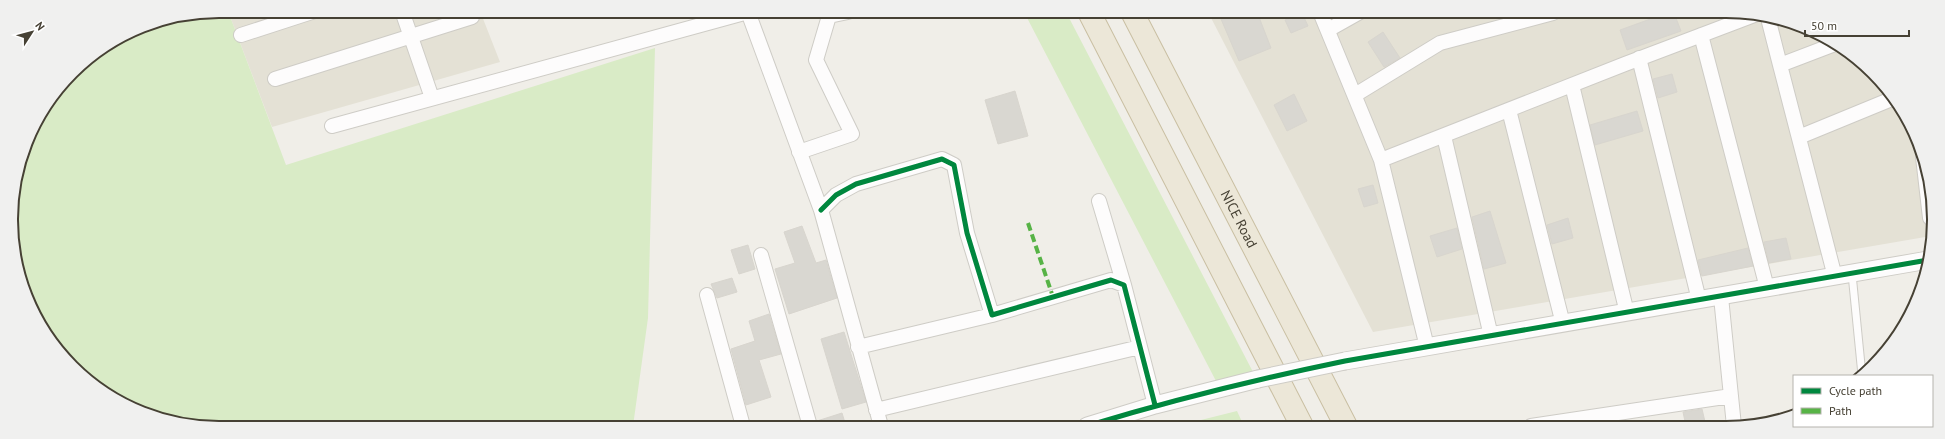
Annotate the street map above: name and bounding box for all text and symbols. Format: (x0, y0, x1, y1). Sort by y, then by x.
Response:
north arrow (12, 12, 52, 52)
scale bar (1805, 12, 1909, 38)
text: 50 m (1811, 18, 1837, 33)
text: N (32, 19, 48, 33)
street label: NICE Road (1217, 187, 1261, 251)
legend (1793, 375, 1933, 427)
text: Cycle path (1829, 383, 1882, 398)
text: Path (1829, 403, 1852, 418)

